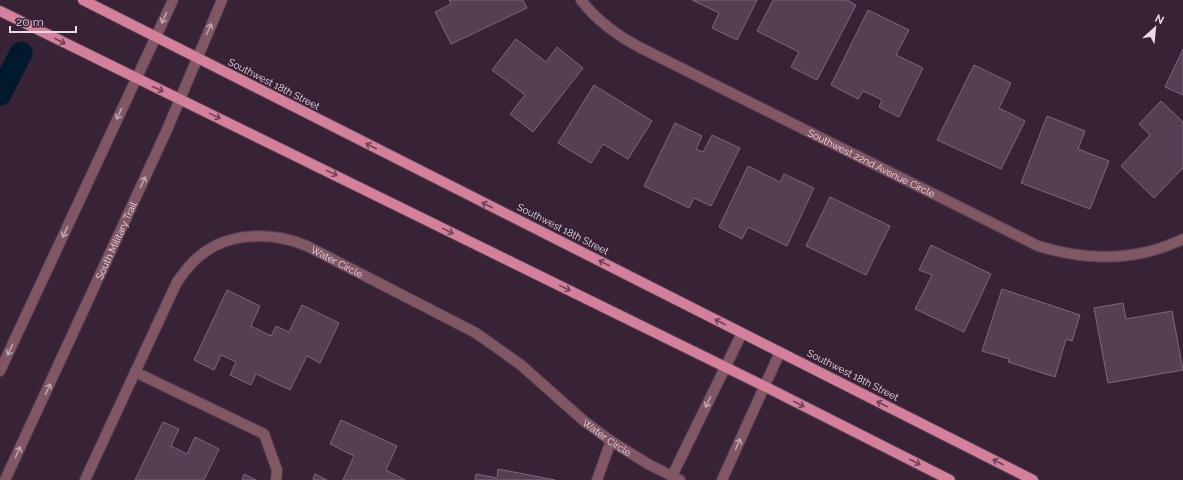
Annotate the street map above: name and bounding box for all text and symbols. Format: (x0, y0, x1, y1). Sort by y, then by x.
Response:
scale bar (10, 8, 76, 34)
north arrow (1135, 8, 1175, 48)
one-way arrow (160, 12, 167, 24)
text: N (1153, 12, 1166, 27)
text: 20 m (16, 15, 44, 29)
one-way arrow (206, 23, 213, 35)
one-way arrow (54, 38, 66, 45)
street label: Southwest 18th Street (226, 56, 322, 112)
one-way arrow (151, 86, 163, 93)
one-way arrow (115, 107, 122, 119)
one-way arrow (209, 113, 221, 120)
street label: Southwest 22nd Avenue Circle (806, 127, 937, 199)
one-way arrow (366, 142, 378, 150)
one-way arrow (325, 170, 337, 177)
one-way arrow (140, 176, 147, 188)
street label: South Military Trail (93, 200, 139, 281)
one-way arrow (482, 201, 494, 208)
street label: Southwest 18th Street (515, 201, 611, 257)
one-way arrow (61, 225, 68, 237)
one-way arrow (442, 228, 454, 235)
street label: Water Circle (309, 244, 365, 280)
one-way arrow (598, 259, 610, 266)
one-way arrow (559, 285, 571, 292)
one-way arrow (714, 317, 726, 325)
one-way arrow (6, 343, 13, 355)
street label: Southwest 18th Street (805, 347, 901, 403)
one-way arrow (45, 383, 52, 395)
one-way arrow (704, 396, 711, 408)
one-way arrow (877, 399, 889, 407)
one-way arrow (793, 401, 805, 408)
street label: Water Circle (581, 417, 634, 458)
one-way arrow (735, 439, 742, 451)
one-way arrow (15, 447, 22, 459)
one-way arrow (992, 458, 1004, 466)
one-way arrow (909, 459, 921, 466)

